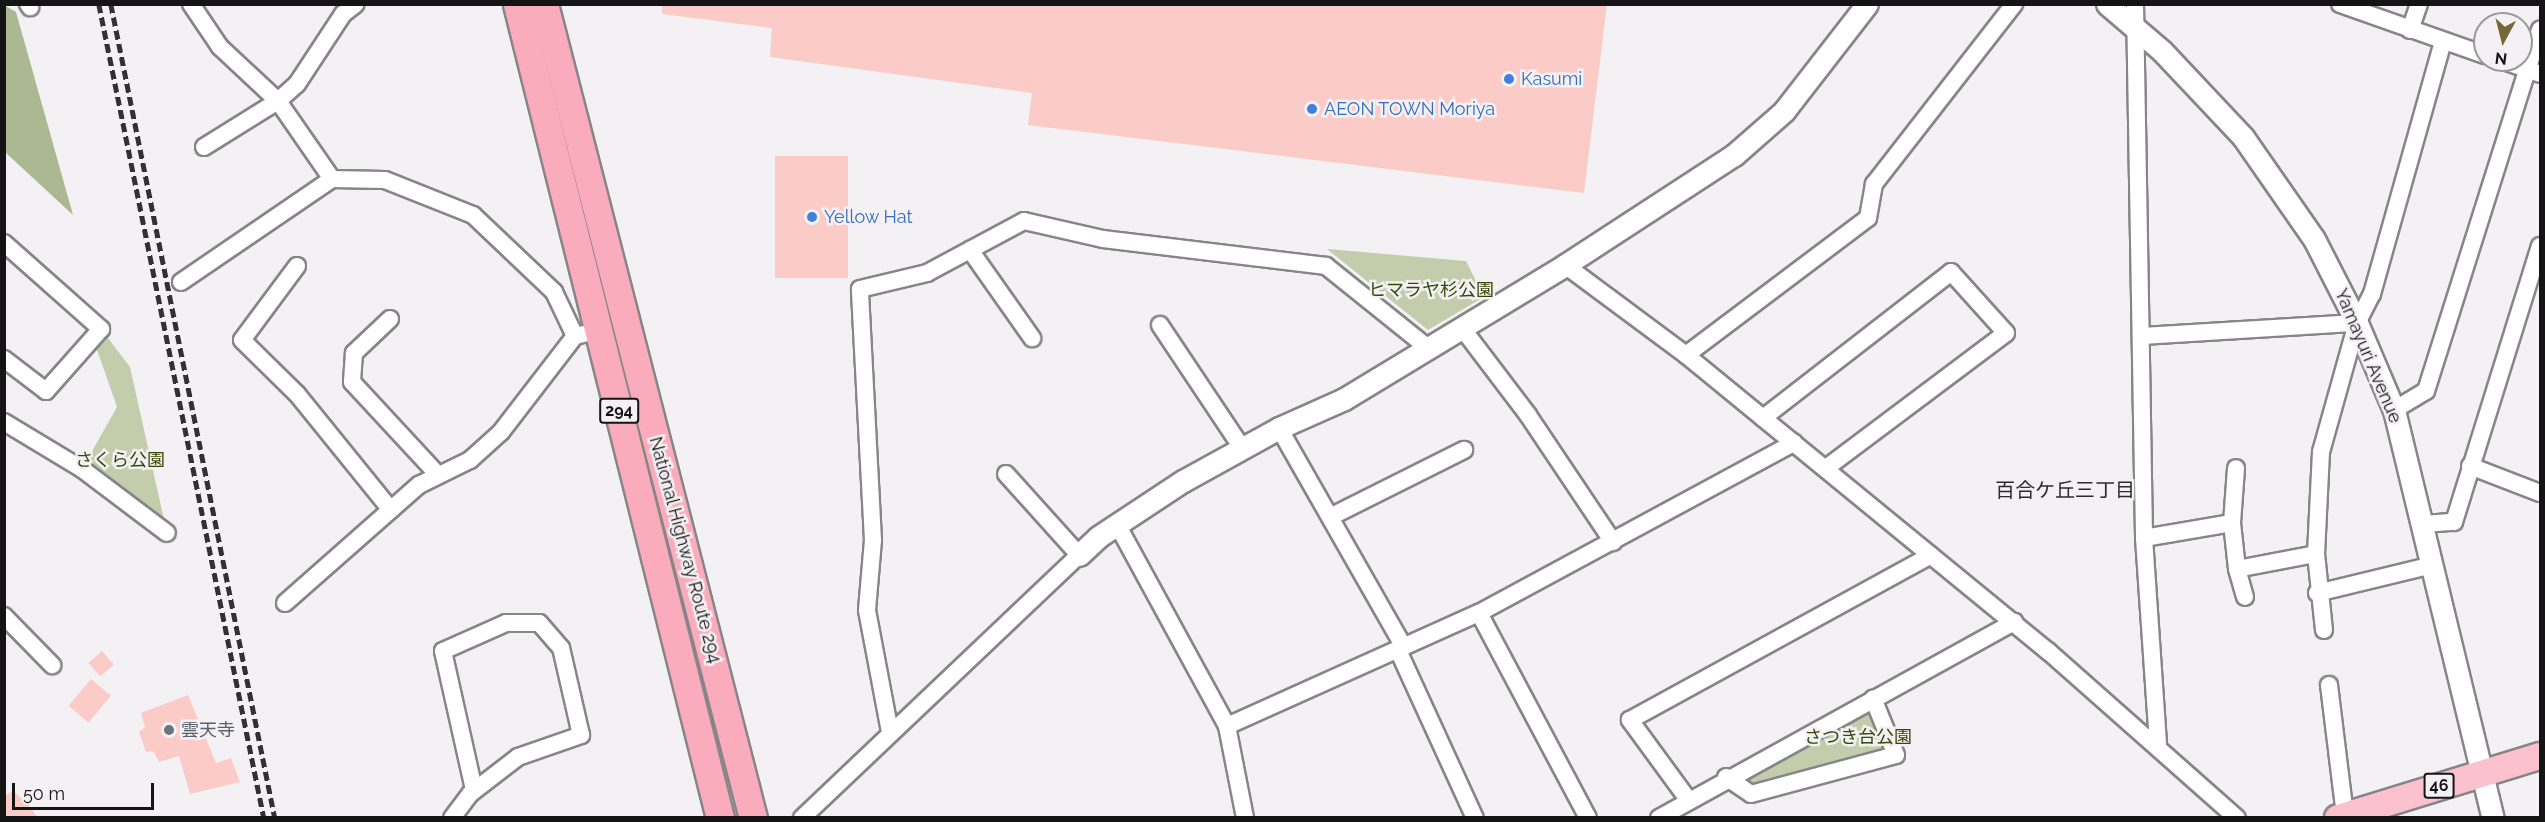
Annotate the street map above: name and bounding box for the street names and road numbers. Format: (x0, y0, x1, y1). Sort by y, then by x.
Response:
street label: Yamayuri Avenue (2330, 285, 2406, 427)
road number: 294 (598, 398, 640, 424)
street label: National Highway Route 294 (644, 434, 726, 666)
road number: 46 (2422, 773, 2456, 799)

